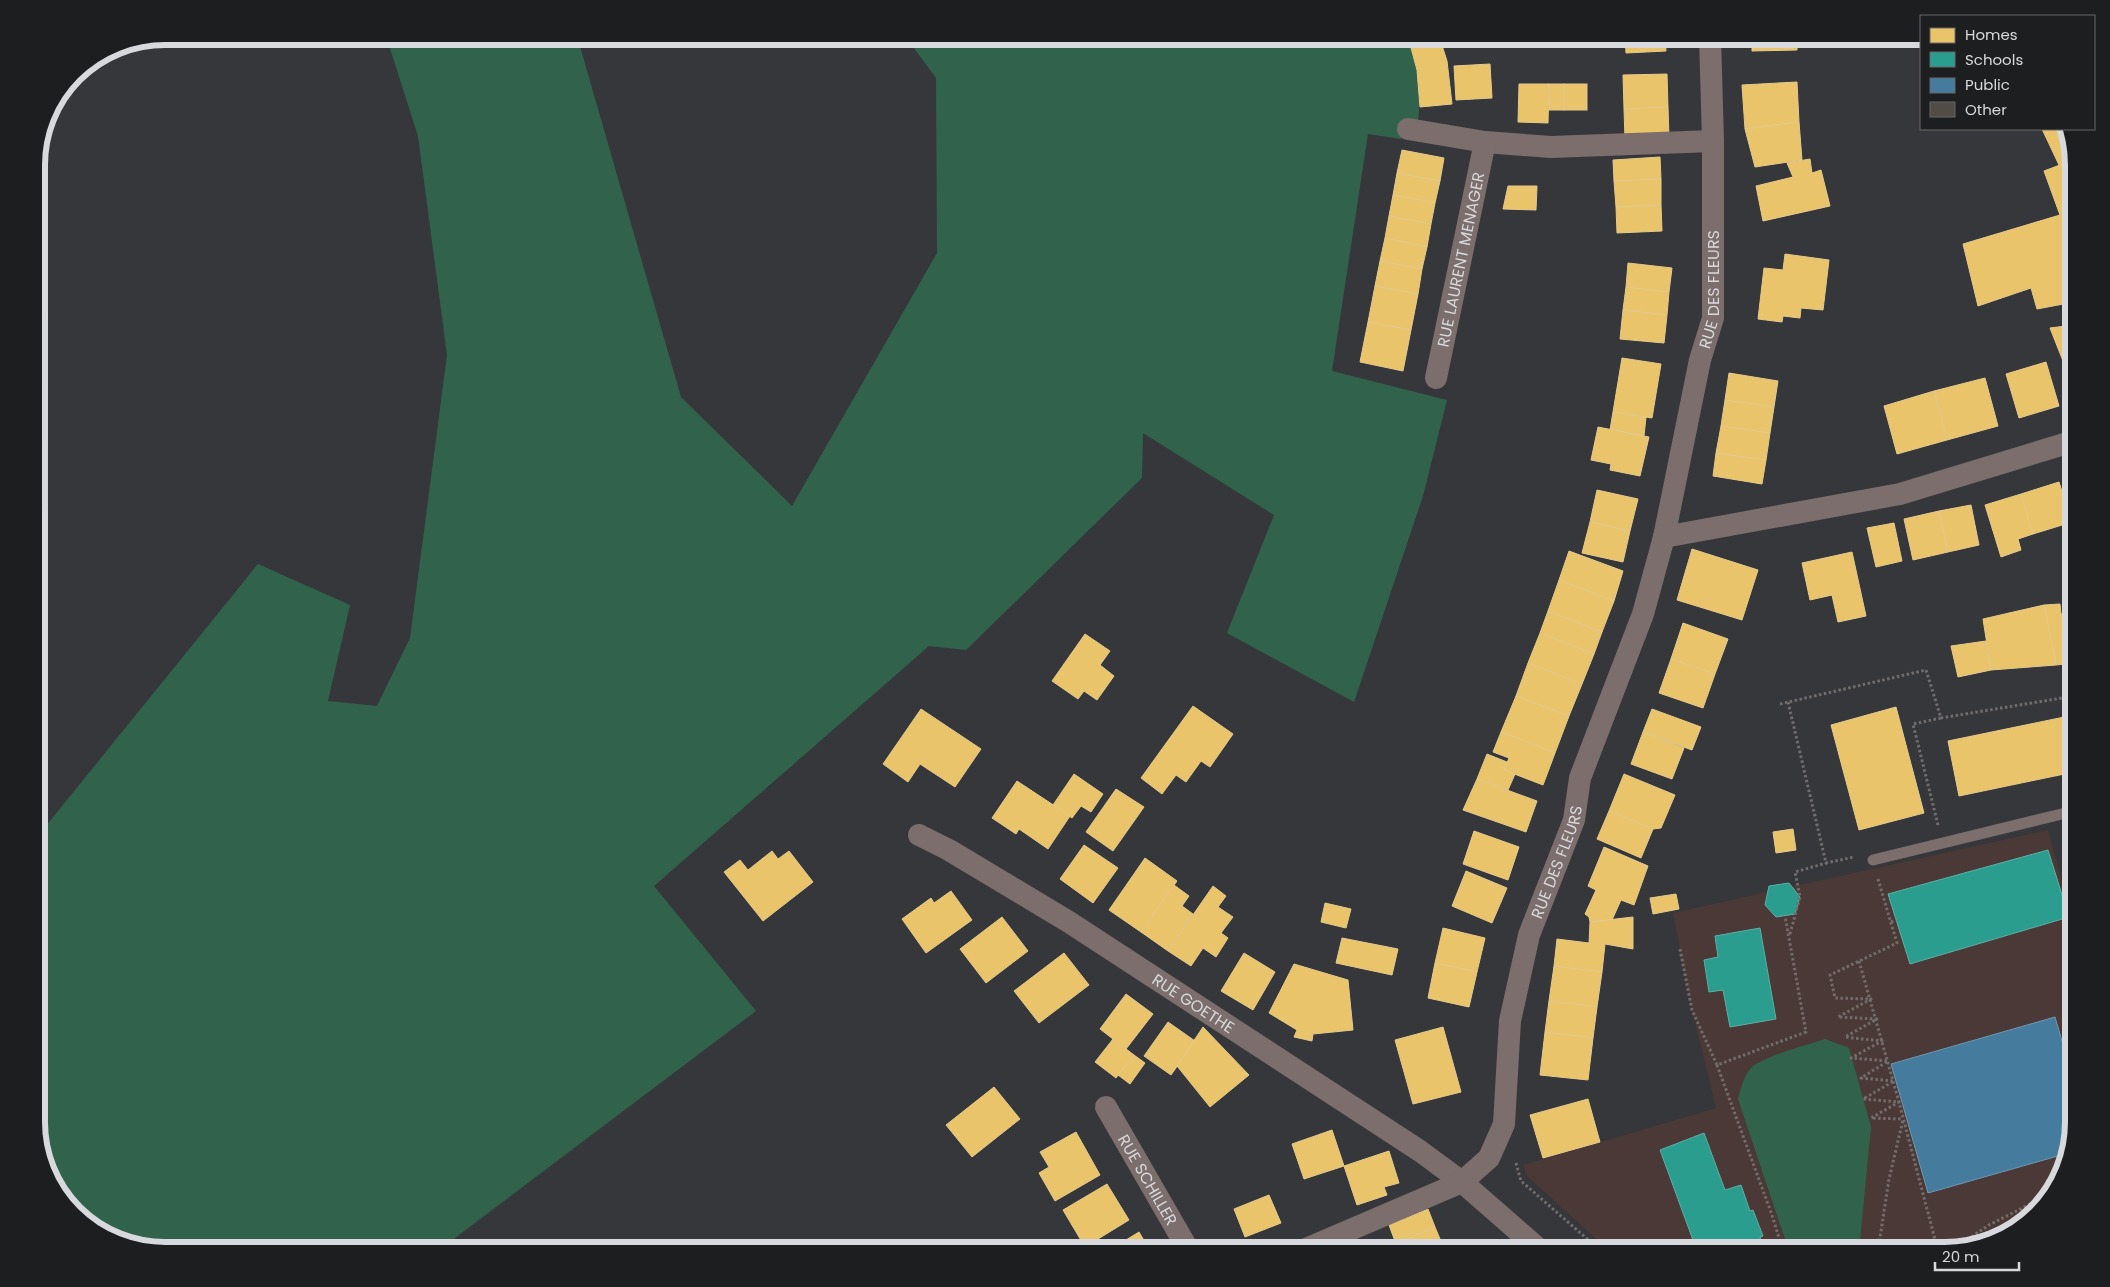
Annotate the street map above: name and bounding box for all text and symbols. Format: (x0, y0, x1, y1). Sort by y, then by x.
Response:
legend (1920, 15, 2095, 130)
text: Homes (1965, 24, 2018, 45)
text: Schools (1965, 49, 2023, 70)
text: Public (1965, 74, 2010, 95)
text: Other (1965, 99, 2007, 120)
street label: RUE LAURENT MENAGER (1431, 170, 1490, 349)
street label: RUE DES FLEURS (1693, 230, 1725, 351)
street label: RUE DES FLEURS (1525, 804, 1587, 922)
street label: RUE GOETHE (1148, 968, 1239, 1039)
street label: RUE SCHILLER (1113, 1130, 1183, 1230)
scale bar (1935, 1240, 2019, 1272)
text: 20 m (1942, 1246, 1980, 1267)

